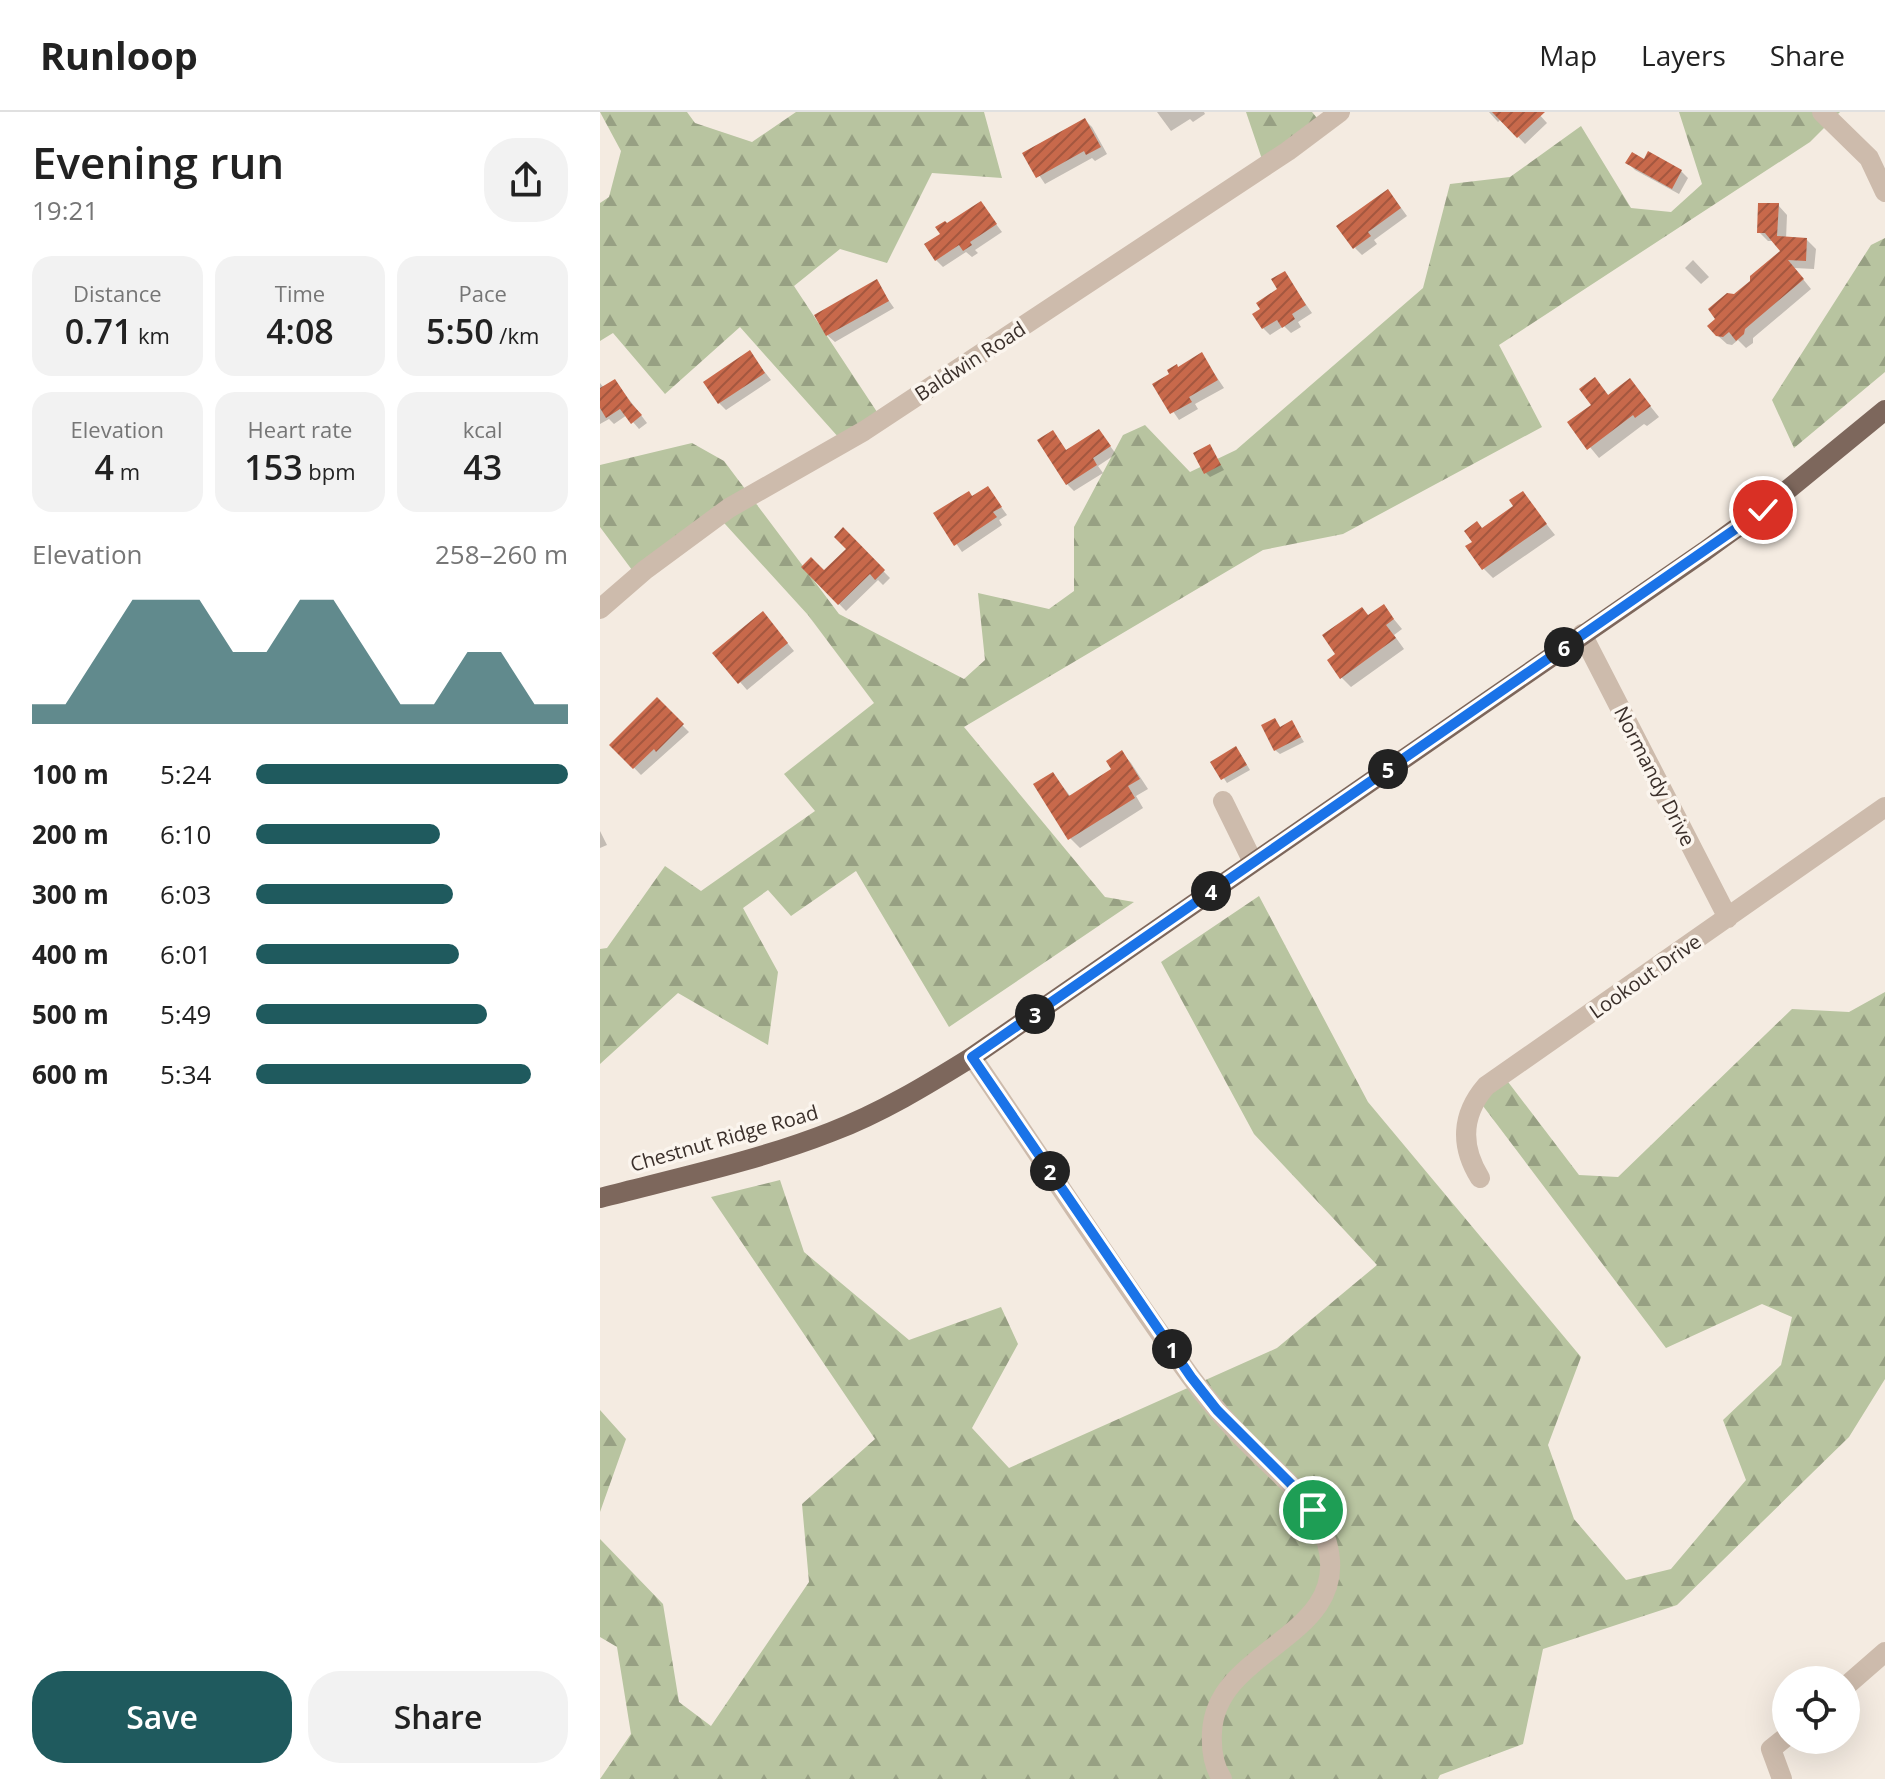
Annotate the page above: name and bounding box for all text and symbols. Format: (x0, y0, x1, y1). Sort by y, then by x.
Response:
text: Runloop (40, 29, 198, 81)
text: Map (1539, 36, 1597, 74)
text: Layers (1641, 36, 1726, 74)
text: Share (1770, 36, 1845, 74)
text: Evening run (32, 132, 284, 192)
button: share (484, 138, 568, 222)
text: 19:21 (32, 192, 98, 228)
text: Distance (73, 278, 162, 308)
text: Time (275, 278, 325, 308)
text: Pace (458, 278, 507, 308)
text: 0.71 (65, 308, 132, 354)
text: 4:08 (266, 308, 334, 354)
text: 5:50 (426, 308, 494, 354)
street label: Baldwin Road (909, 315, 1031, 407)
text: km (132, 320, 170, 350)
text: /km (494, 320, 539, 350)
text: Elevation (71, 414, 164, 444)
text: Heart rate (248, 414, 352, 444)
text: kcal (463, 414, 503, 444)
text: 4 (95, 444, 114, 490)
text: 153 (244, 444, 303, 490)
text: 43 (463, 444, 502, 490)
text: m (114, 456, 140, 486)
text: bpm (303, 456, 356, 486)
pin (1729, 476, 1797, 544)
icon: check (1741, 488, 1785, 532)
text: Elevation (32, 536, 142, 572)
text: 258–260 m (435, 536, 568, 572)
pin: 6 (1544, 627, 1584, 667)
text: 6 (1558, 632, 1570, 662)
street label: Normandy Drive (1608, 701, 1702, 851)
pin: 5 (1368, 749, 1408, 789)
text: 5 (1382, 754, 1394, 784)
text: 100 m (32, 756, 109, 792)
text: 5:24 (160, 756, 211, 792)
text: 200 m (32, 816, 109, 852)
text: 6:10 (160, 816, 211, 852)
pin: 4 (1191, 871, 1231, 911)
text: 300 m (32, 876, 109, 912)
text: 6:03 (160, 876, 211, 912)
text: 4 (1205, 876, 1217, 906)
street label: Lookout Drive (1584, 927, 1706, 1025)
text: 400 m (32, 936, 109, 972)
text: 6:01 (160, 936, 211, 972)
pin: 3 (1015, 994, 1055, 1034)
text: 500 m (32, 996, 109, 1032)
text: 5:49 (160, 996, 211, 1032)
text: 3 (1029, 999, 1041, 1029)
text: 600 m (32, 1056, 109, 1092)
text: 5:34 (160, 1056, 211, 1092)
street label: Chestnut Ridge Road (627, 1098, 821, 1178)
pin: 2 (1030, 1151, 1070, 1191)
text: 2 (1044, 1156, 1056, 1186)
pin: 1 (1152, 1329, 1192, 1369)
text: 1 (1166, 1334, 1178, 1364)
pin (1279, 1476, 1347, 1544)
icon: arrive (1291, 1488, 1335, 1532)
map controls (1772, 1666, 1860, 1754)
button: locate (1772, 1666, 1860, 1754)
button: Save (32, 1671, 292, 1763)
button: Share (308, 1671, 568, 1763)

